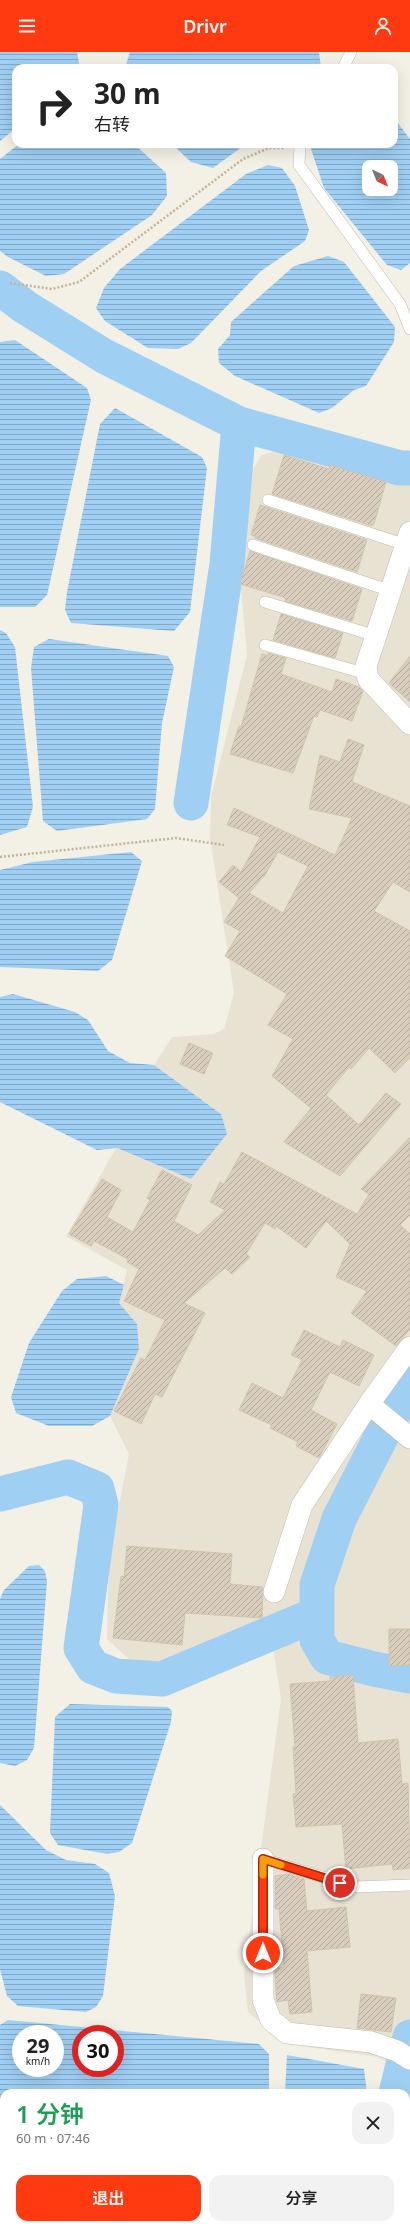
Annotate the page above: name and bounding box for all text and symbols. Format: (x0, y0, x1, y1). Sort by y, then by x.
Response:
text: Drivr (183, 14, 227, 38)
icon: menu (16, 15, 38, 37)
icon: person (372, 15, 394, 37)
text: 30 m (94, 74, 161, 112)
icon: right (28, 80, 80, 132)
text: 右转 (94, 112, 130, 136)
north arrow (362, 160, 398, 196)
map controls (362, 160, 398, 196)
pin (323, 1866, 357, 1900)
icon: arrive (329, 1872, 351, 1894)
position arrow (242, 1932, 284, 1974)
speed limit sign: 30 (72, 2025, 124, 2077)
text: 29 (27, 2032, 49, 2059)
text: km/h (26, 2054, 50, 2068)
text: 1 分钟 (16, 2097, 84, 2130)
button: close (352, 2102, 394, 2144)
text: 60 m · 07:46 (16, 2129, 90, 2147)
button: 退出 (16, 2175, 201, 2221)
button: 分享 (209, 2175, 394, 2221)

